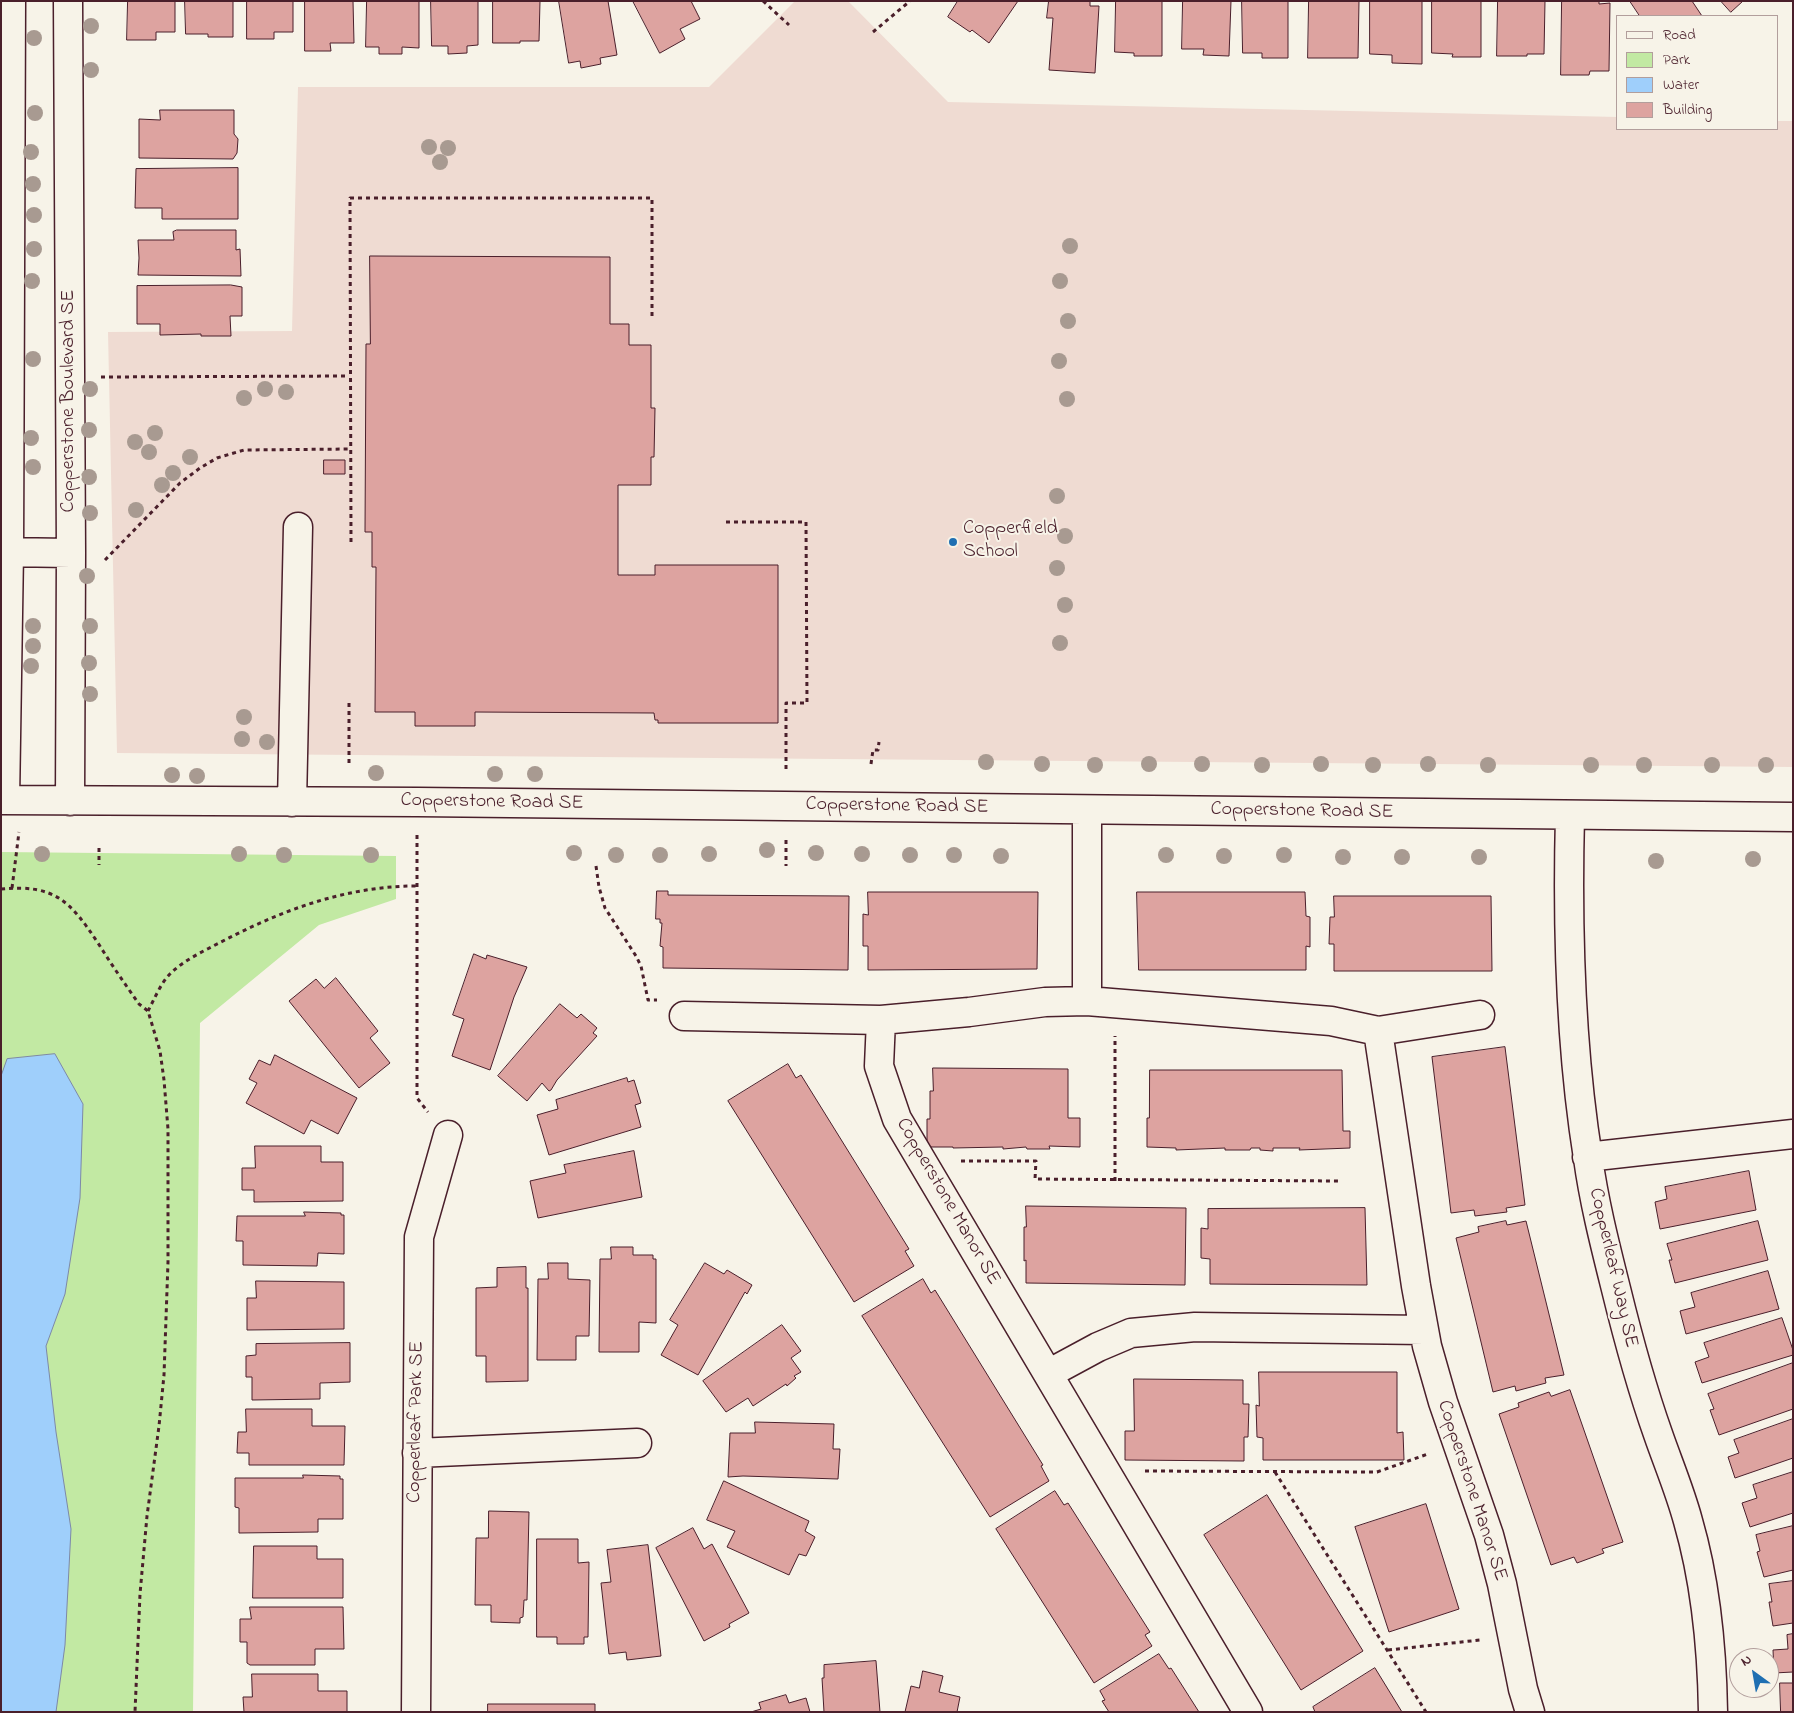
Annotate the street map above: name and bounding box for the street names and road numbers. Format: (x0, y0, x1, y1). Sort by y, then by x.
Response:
street label: Copperstone Boulevard SE (58, 290, 82, 512)
street label: Copperstone Road SE (400, 789, 584, 817)
street label: Copperstone Road SE (805, 793, 989, 821)
street label: Copperstone Road SE (1210, 798, 1394, 826)
street label: Copperstone Manor SE (889, 1114, 1005, 1290)
street label: Copperleaf Way SE (1582, 1186, 1642, 1350)
street label: Copperleaf Park SE (404, 1341, 430, 1503)
street label: Copperstone Manor SE (1430, 1398, 1512, 1584)

